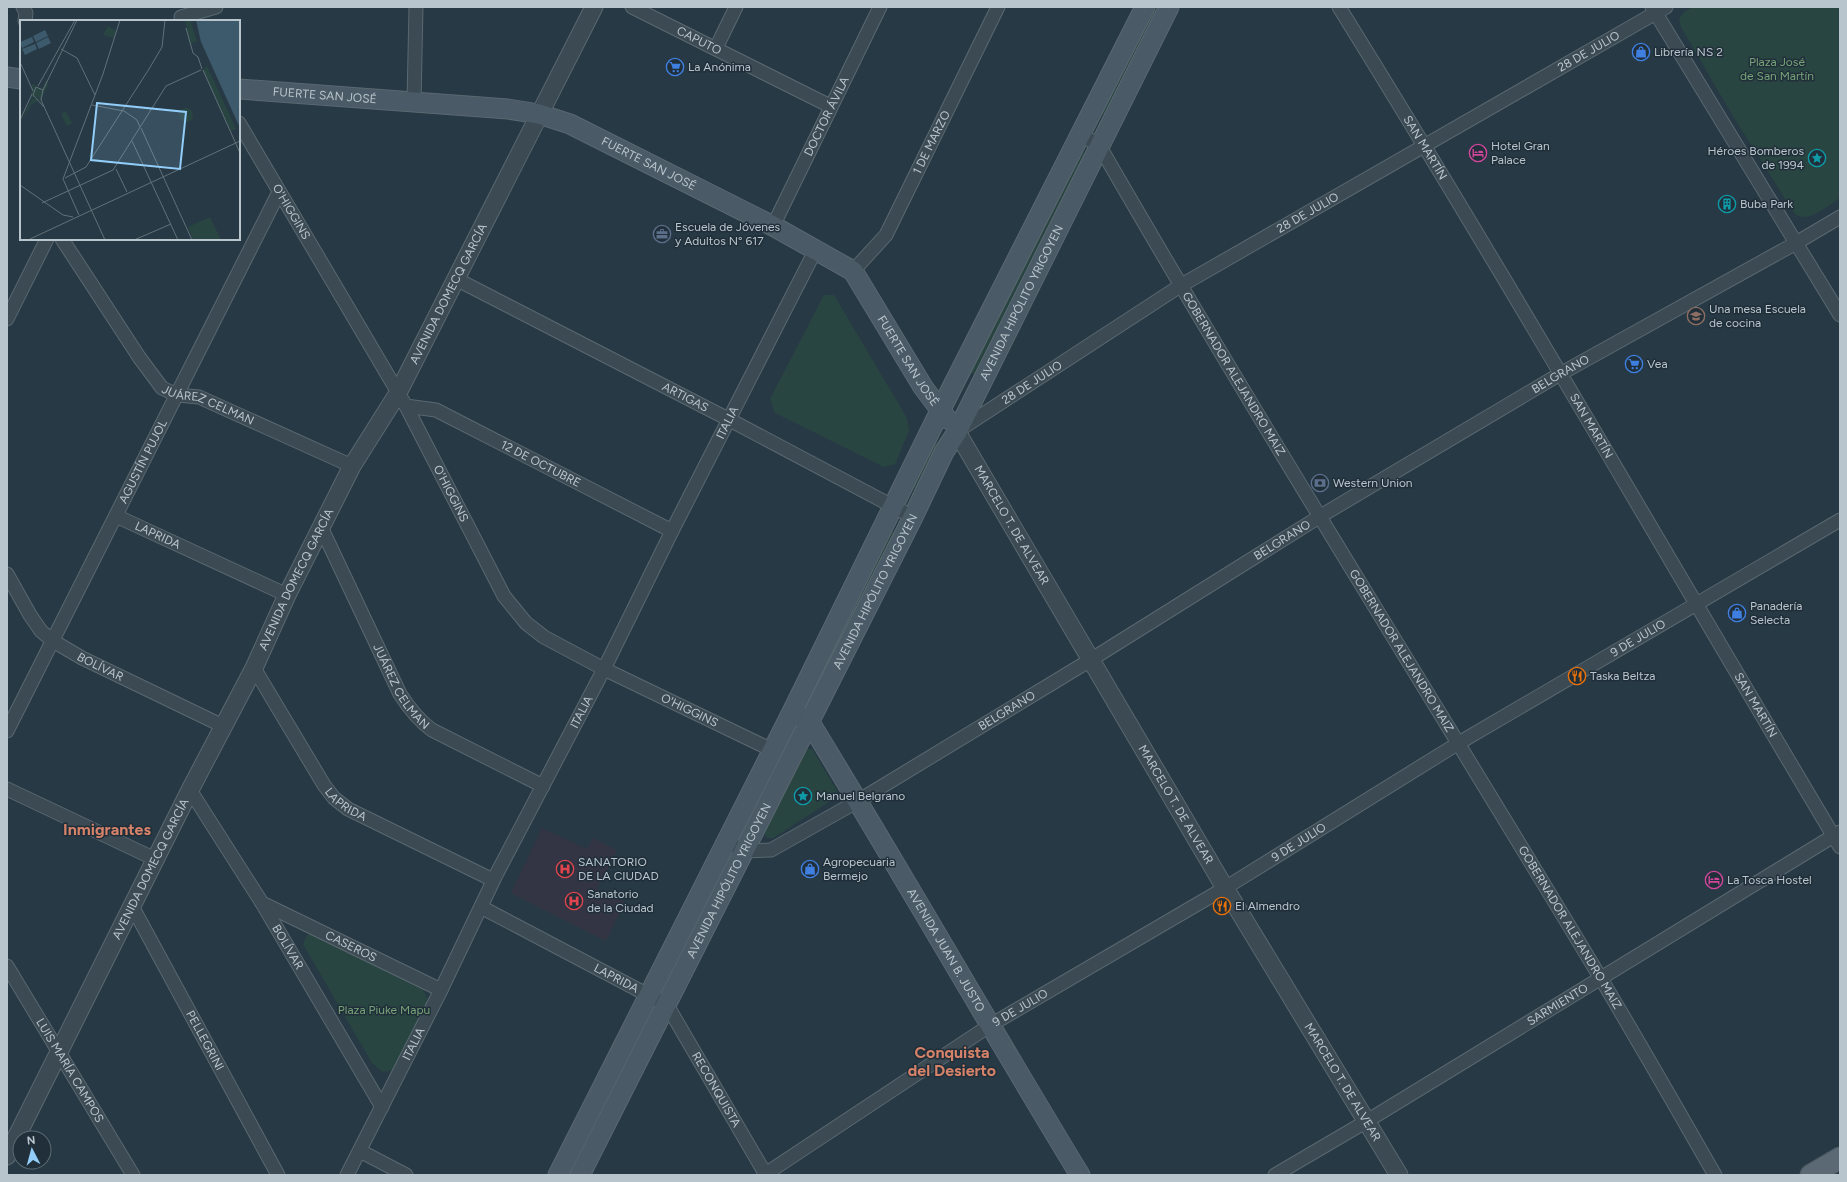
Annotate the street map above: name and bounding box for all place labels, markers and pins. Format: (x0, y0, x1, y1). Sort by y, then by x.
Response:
shop icon: Librería NS 2 (1631, 42, 1651, 62)
place label: Librería NS 2 (1654, 45, 1723, 59)
supermarket icon: La Anónima (665, 57, 685, 77)
place label: La Anónima (688, 60, 751, 74)
place label: Hotel Gran Palace (1491, 139, 1550, 167)
hotel icon: Hotel Gran Palace (1468, 143, 1488, 163)
place label: Héroes Bomberos de 1994 (1708, 144, 1805, 172)
place icon: Héroes Bomberos de 1994 (1807, 148, 1827, 168)
building icon: Buba Park (1717, 194, 1737, 214)
place label: Buba Park (1740, 197, 1793, 211)
place label: Escuela de Jóvenes y Adultos N° 617 (675, 220, 781, 248)
office icon: Escuela de Jóvenes y Adultos N° 617 (652, 224, 672, 244)
place label: Una mesa Escuela de cocina (1709, 302, 1806, 330)
school or university icon: Una mesa Escuela de cocina (1686, 306, 1706, 326)
supermarket icon: Vea (1624, 354, 1644, 374)
place label: Vea (1647, 357, 1668, 371)
bank icon: Western Union (1310, 473, 1330, 493)
place label: Western Union (1333, 476, 1413, 490)
place label: Panadería Selecta (1750, 599, 1802, 627)
shop icon: Panadería Selecta (1727, 603, 1747, 623)
restaurant icon: Taska Beltza (1567, 666, 1587, 686)
place label: Taska Beltza (1590, 669, 1655, 683)
place icon: Manuel Belgrano (793, 786, 813, 806)
place label: Manuel Belgrano (816, 789, 905, 803)
place label: SANATORIO DE LA CIUDAD (578, 855, 659, 883)
place label: Agropecuaria Bermejo (823, 855, 895, 883)
hospital icon: SANATORIO DE LA CIUDAD (555, 859, 575, 879)
shop icon: Agropecuaria Bermejo (800, 859, 820, 879)
hotel icon: La Tosca Hostel (1704, 870, 1724, 890)
place label: La Tosca Hostel (1727, 873, 1812, 887)
place label: Sanatorio de la Ciudad (587, 887, 654, 915)
hospital icon: Sanatorio de la Ciudad (564, 891, 584, 911)
restaurant icon: El Almendro (1212, 896, 1232, 916)
place label: El Almendro (1235, 899, 1300, 913)

